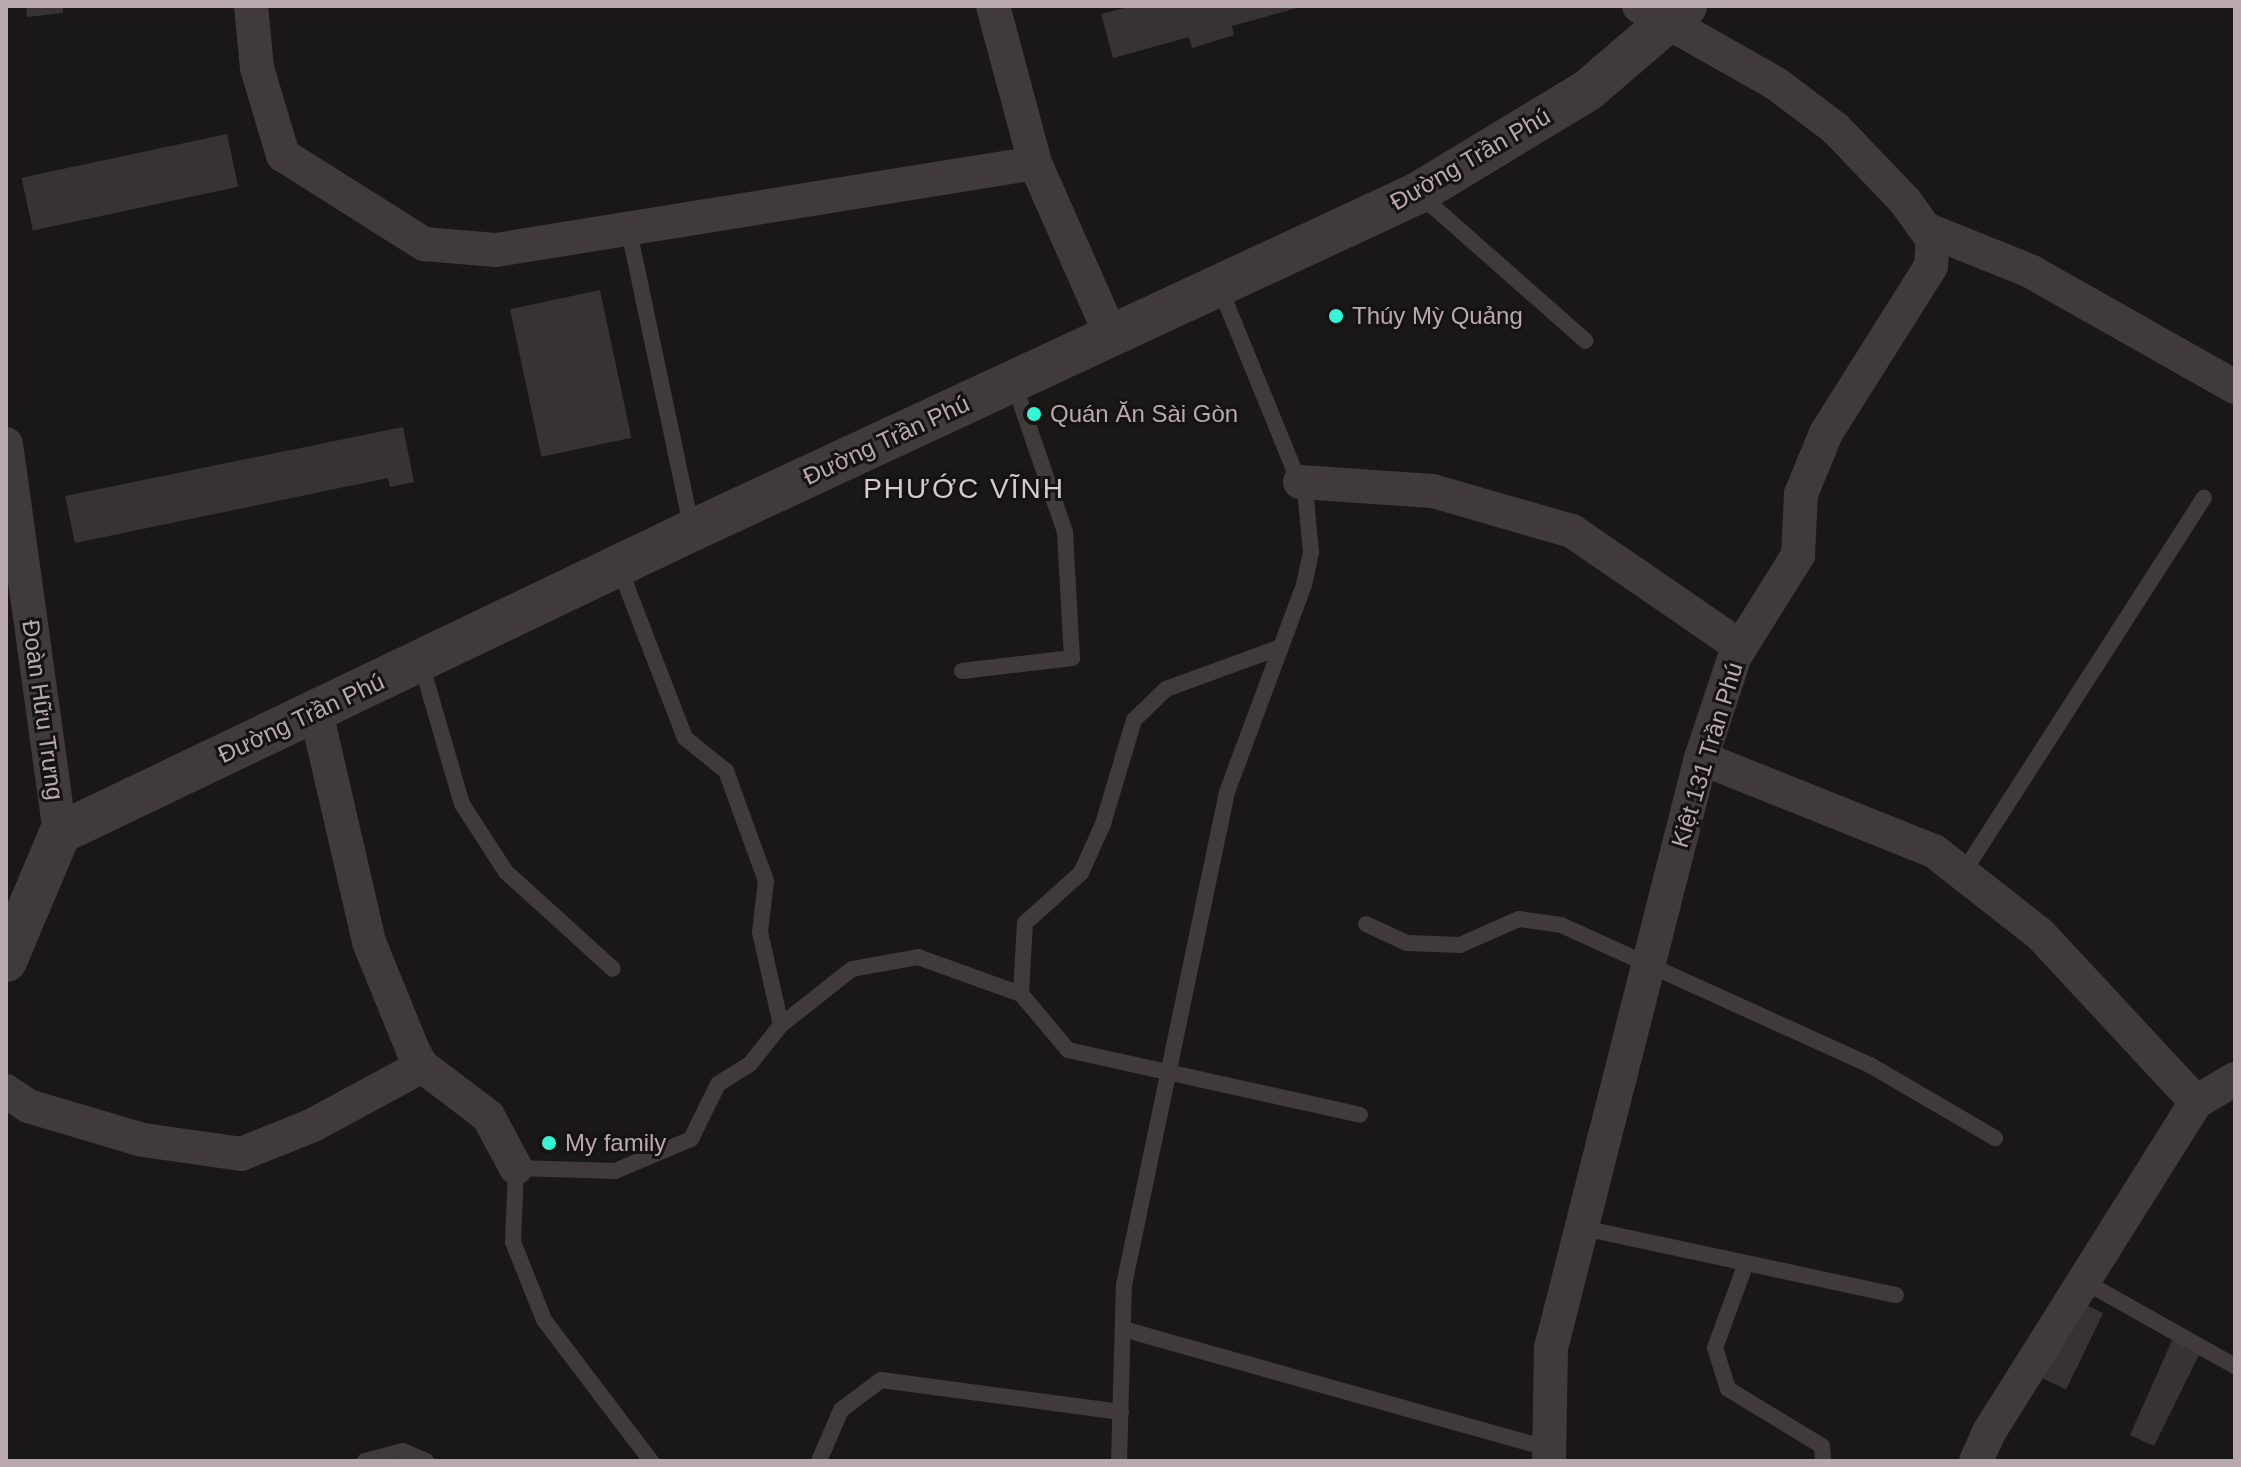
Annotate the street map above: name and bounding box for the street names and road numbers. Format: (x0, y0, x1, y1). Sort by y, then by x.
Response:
street label: Đường Trần Phú (1385, 101, 1555, 217)
street label: Đường Trần Phú (798, 389, 974, 491)
street label: Đoàn Hữu Trưng (16, 618, 70, 802)
street label: Kiệt 131 Trần Phú (1665, 659, 1749, 851)
street label: Đường Trần Phú (213, 667, 389, 769)

